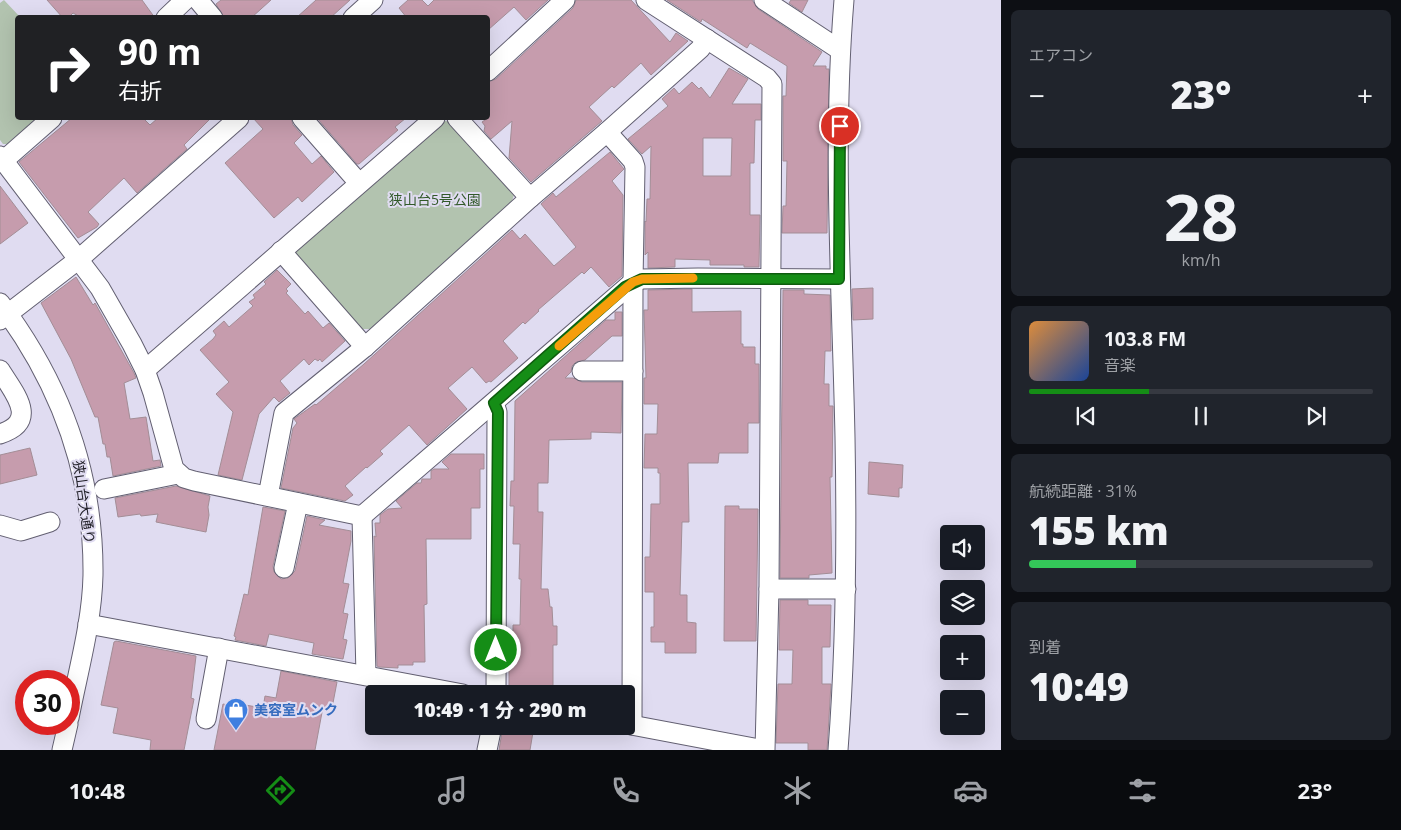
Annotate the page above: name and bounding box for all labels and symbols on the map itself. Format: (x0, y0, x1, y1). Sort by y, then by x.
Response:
pin (819, 105, 861, 147)
park label: 狭山台5号公園 (389, 190, 481, 209)
street label: 狭山台大通り (69, 459, 100, 545)
position arrow (469, 623, 521, 675)
speed limit sign: 30 (15, 670, 80, 735)
shop icon: 美容室ムンク (223, 697, 249, 731)
place label: 美容室ムンク (254, 700, 338, 719)

